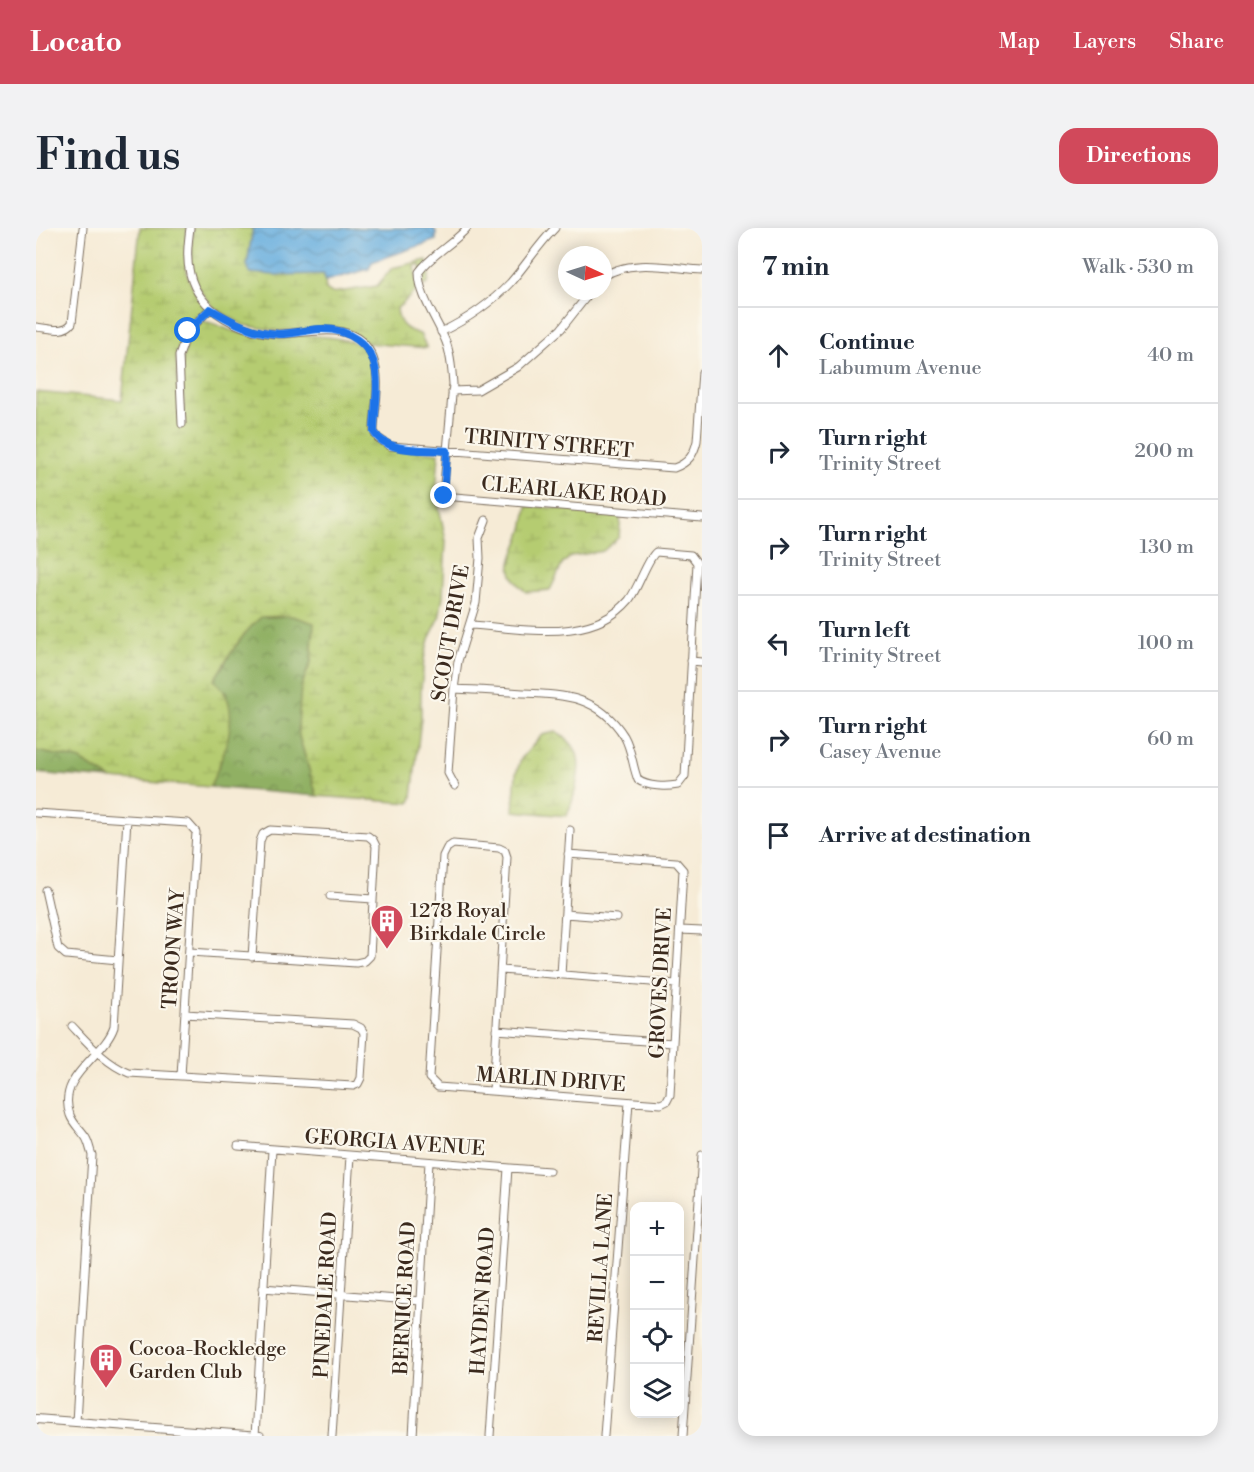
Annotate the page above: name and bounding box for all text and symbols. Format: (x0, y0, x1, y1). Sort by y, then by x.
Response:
text: Locato (30, 25, 122, 60)
text: Map (999, 29, 1040, 55)
text: Layers (1073, 29, 1136, 55)
text: Share (1169, 29, 1224, 55)
button: Directions (1059, 128, 1218, 184)
text: Find us (36, 130, 180, 183)
north arrow (558, 246, 612, 300)
text: 7 min (762, 251, 829, 283)
text: Walk · 530 m (1082, 255, 1194, 280)
route start (174, 317, 200, 343)
text: Continue (819, 329, 915, 356)
icon: ahead (762, 339, 795, 372)
text: 40 m (1147, 343, 1194, 368)
text: Labumum Avenue (819, 356, 982, 381)
street label: TRINITY STREET (463, 425, 635, 464)
text: Turn right (819, 425, 927, 452)
icon: right (762, 435, 795, 468)
text: 200 m (1134, 439, 1194, 464)
text: Trinity Street (819, 452, 941, 477)
street label: CLEARLAKE ROAD (480, 472, 668, 513)
route end (430, 482, 456, 508)
text: Turn right (819, 521, 927, 548)
icon: right (762, 531, 795, 564)
text: 130 m (1139, 535, 1194, 560)
text: Trinity Street (819, 548, 941, 573)
street label: SCOUT DRIVE (427, 563, 476, 704)
text: Turn left (819, 617, 910, 644)
icon: left (762, 627, 795, 660)
text: 100 m (1138, 631, 1194, 656)
text: Trinity Street (819, 644, 941, 669)
text: Turn right (819, 713, 927, 740)
icon: right (762, 723, 795, 756)
text: 60 m (1147, 727, 1194, 752)
text: Casey Avenue (819, 740, 941, 765)
icon: arrive (762, 819, 795, 852)
text: Arrive at destination (819, 822, 1031, 849)
street label: TROON WAY (158, 887, 191, 1010)
place label: 1278 Royal Birkdale Circle (409, 899, 546, 947)
building icon: 1278 Royal Birkdale Circle (369, 903, 405, 950)
street label: GROVES DRIVE (645, 907, 678, 1059)
street label: MARLIN DRIVE (475, 1063, 627, 1098)
street label: GEORGIA AVENUE (304, 1125, 486, 1162)
street label: REVILLA LANE (584, 1192, 619, 1344)
map controls (630, 1202, 684, 1418)
button: + (630, 1202, 684, 1256)
street label: PINEDALE ROAD (310, 1211, 343, 1379)
street label: BERNICE ROAD (389, 1221, 422, 1376)
street label: HAYDEN ROAD (466, 1226, 501, 1376)
button: − (630, 1256, 684, 1310)
button: locate (630, 1310, 684, 1364)
place label: Cocoa-Rockledge Garden Club (129, 1337, 286, 1385)
building icon: Cocoa-Rockledge Garden Club (88, 1342, 124, 1389)
button: layers (630, 1364, 684, 1418)

